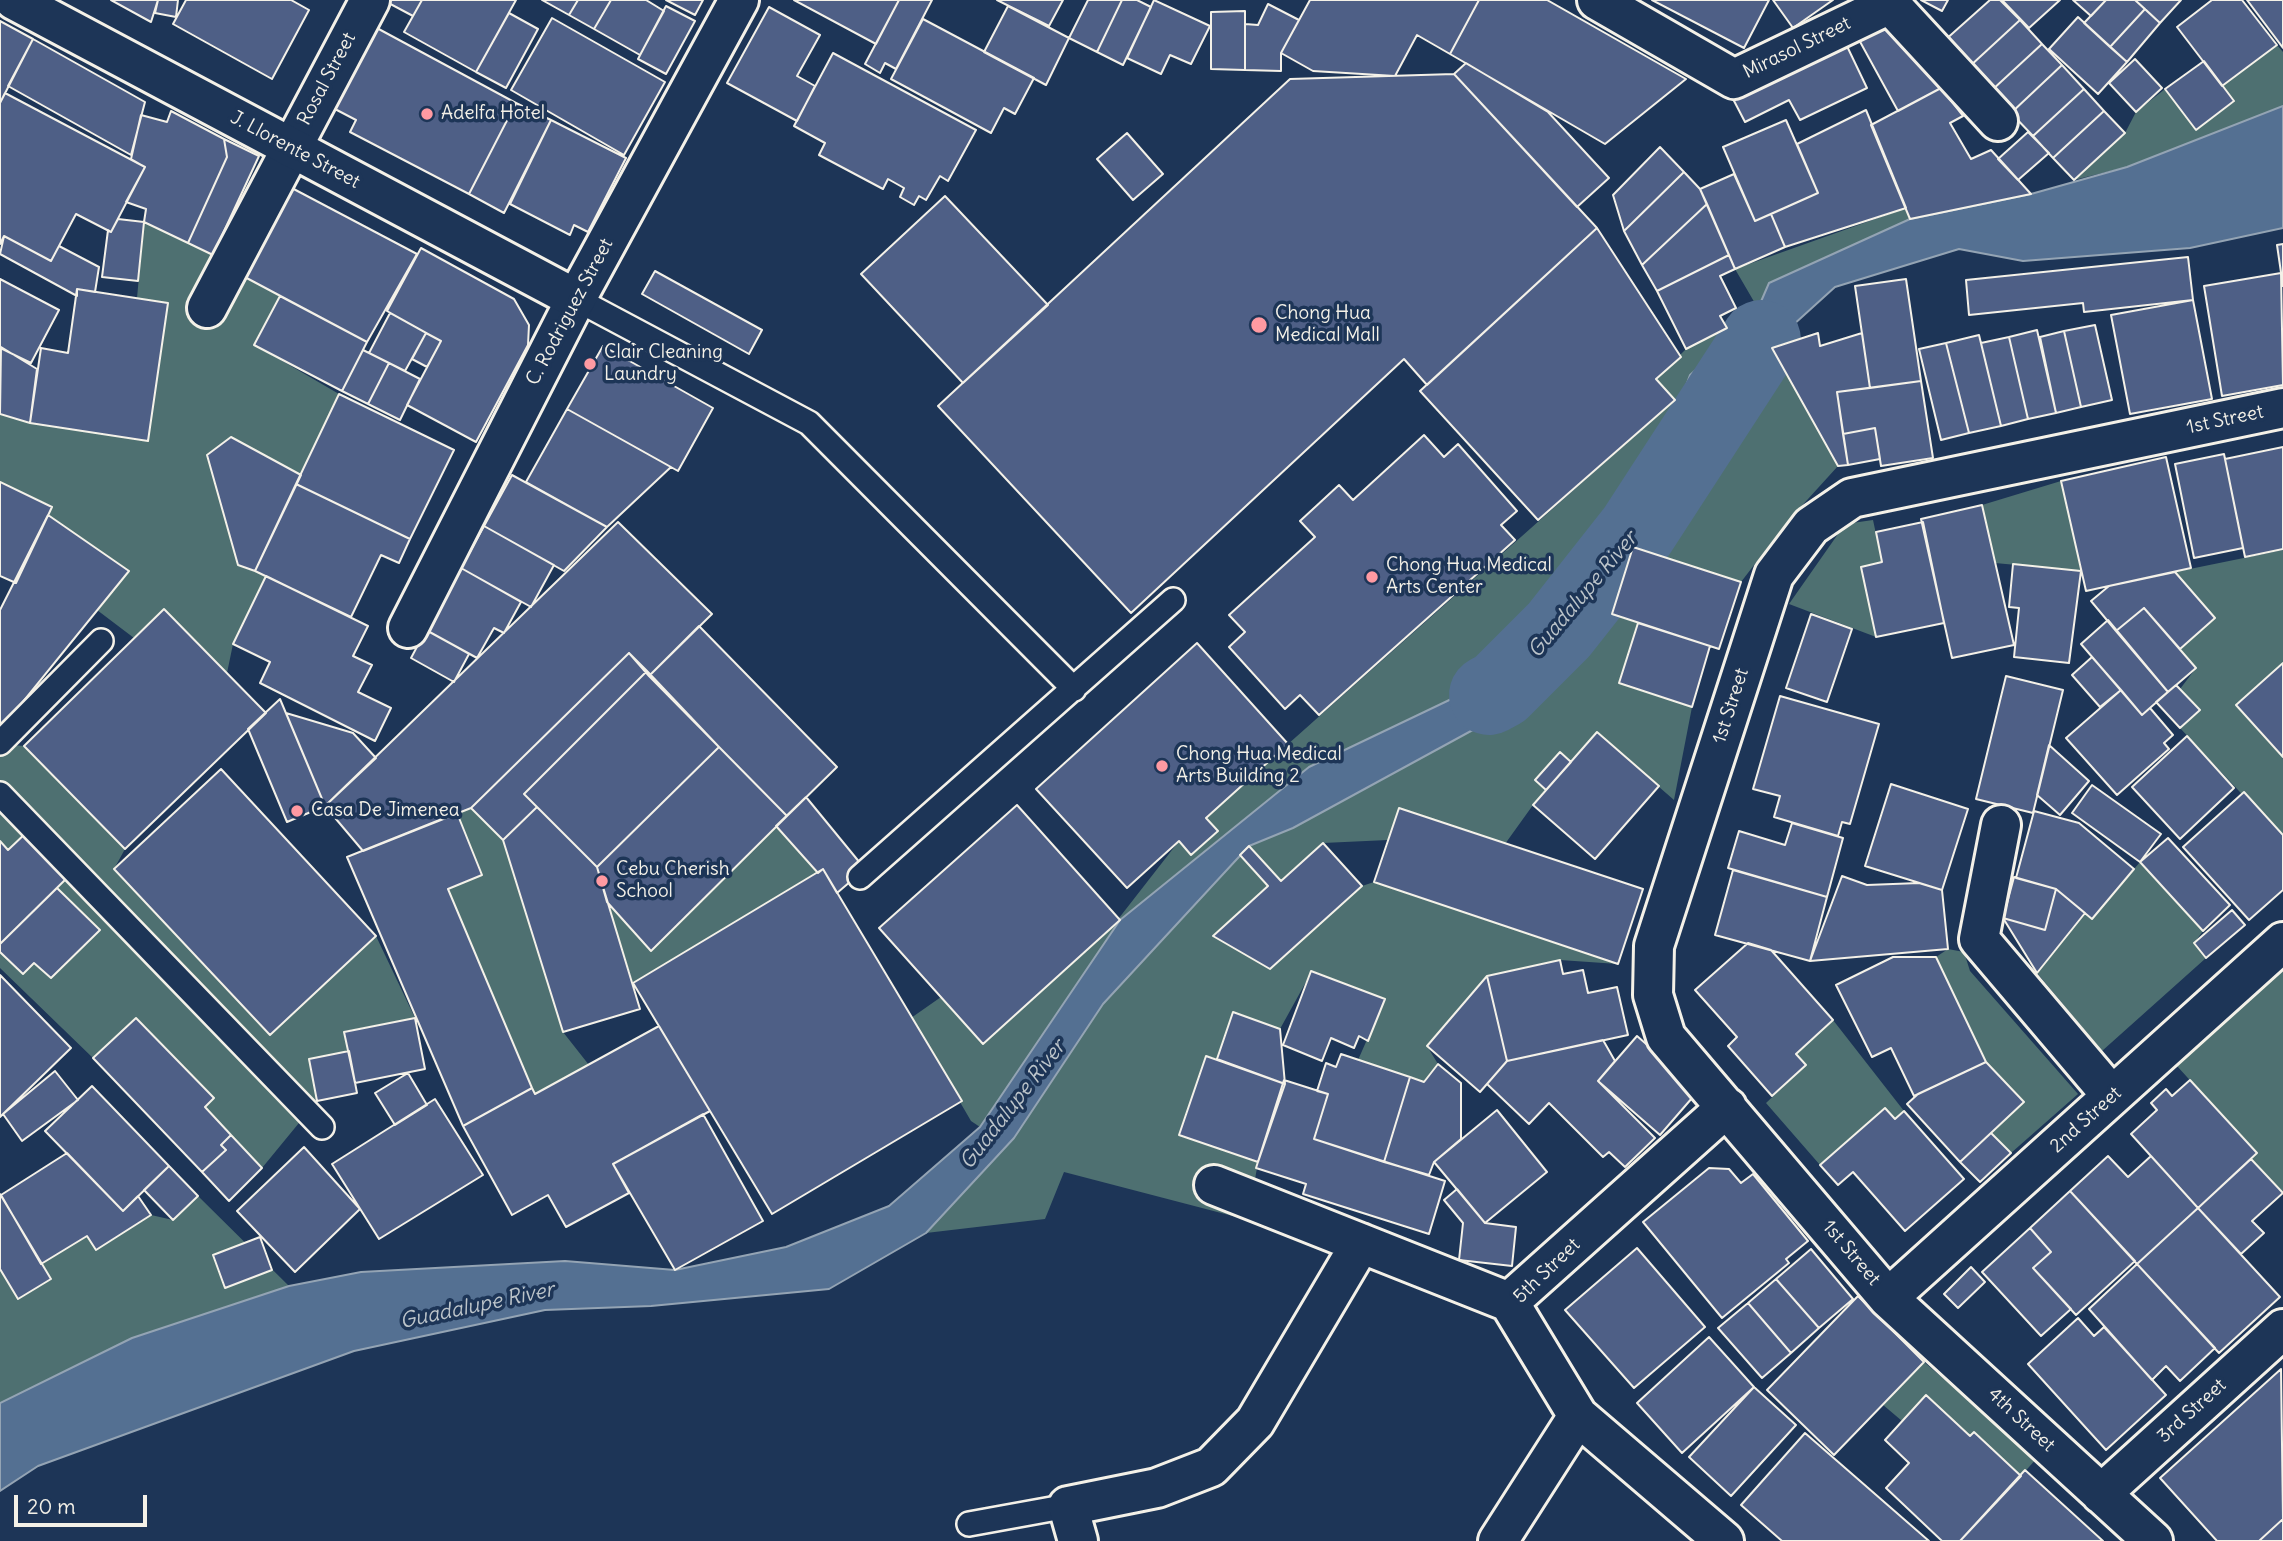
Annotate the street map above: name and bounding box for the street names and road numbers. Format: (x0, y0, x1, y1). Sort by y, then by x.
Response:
street label: Mirasol Street (1740, 12, 1854, 84)
street label: Rosal Street (293, 29, 361, 129)
street label: J. Llorente Street (226, 106, 364, 194)
street label: C. Rodriguez Street (522, 235, 618, 389)
street label: 1st Street (2185, 401, 2265, 439)
street label: 1st Street (1708, 665, 1754, 747)
street label: 2nd Street (2046, 1082, 2126, 1158)
street label: 1st Street (1817, 1216, 1885, 1290)
street label: 5th Street (1509, 1234, 1585, 1308)
street label: 3rd Street (2153, 1374, 2231, 1448)
street label: 4th Street (1983, 1383, 2059, 1457)

